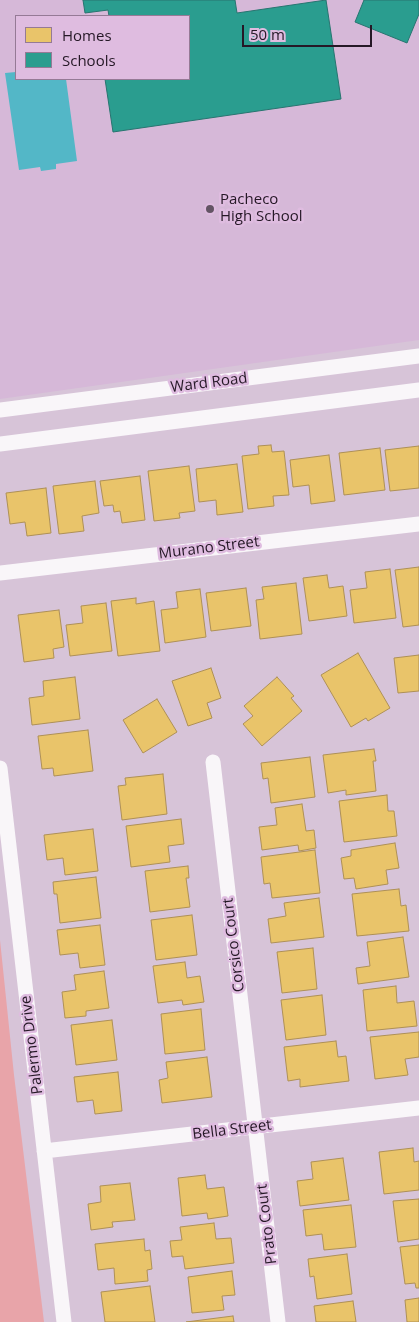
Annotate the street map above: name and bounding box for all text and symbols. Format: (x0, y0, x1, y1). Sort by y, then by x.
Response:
legend (15, 15, 190, 80)
scale bar (244, 15, 374, 47)
text: 50 m (250, 24, 285, 44)
text: Homes (62, 25, 112, 45)
text: Schools (62, 50, 116, 70)
place label: Pacheco High School (220, 191, 303, 226)
marker: Pacheco High School (204, 203, 216, 215)
street label: Ward Road (170, 369, 248, 397)
street label: Murano Street (158, 533, 260, 563)
street label: Corsico Court (219, 897, 249, 993)
street label: Palermo Drive (17, 995, 47, 1095)
street label: Bella Street (191, 1116, 273, 1144)
street label: Prato Court (253, 1183, 281, 1265)

